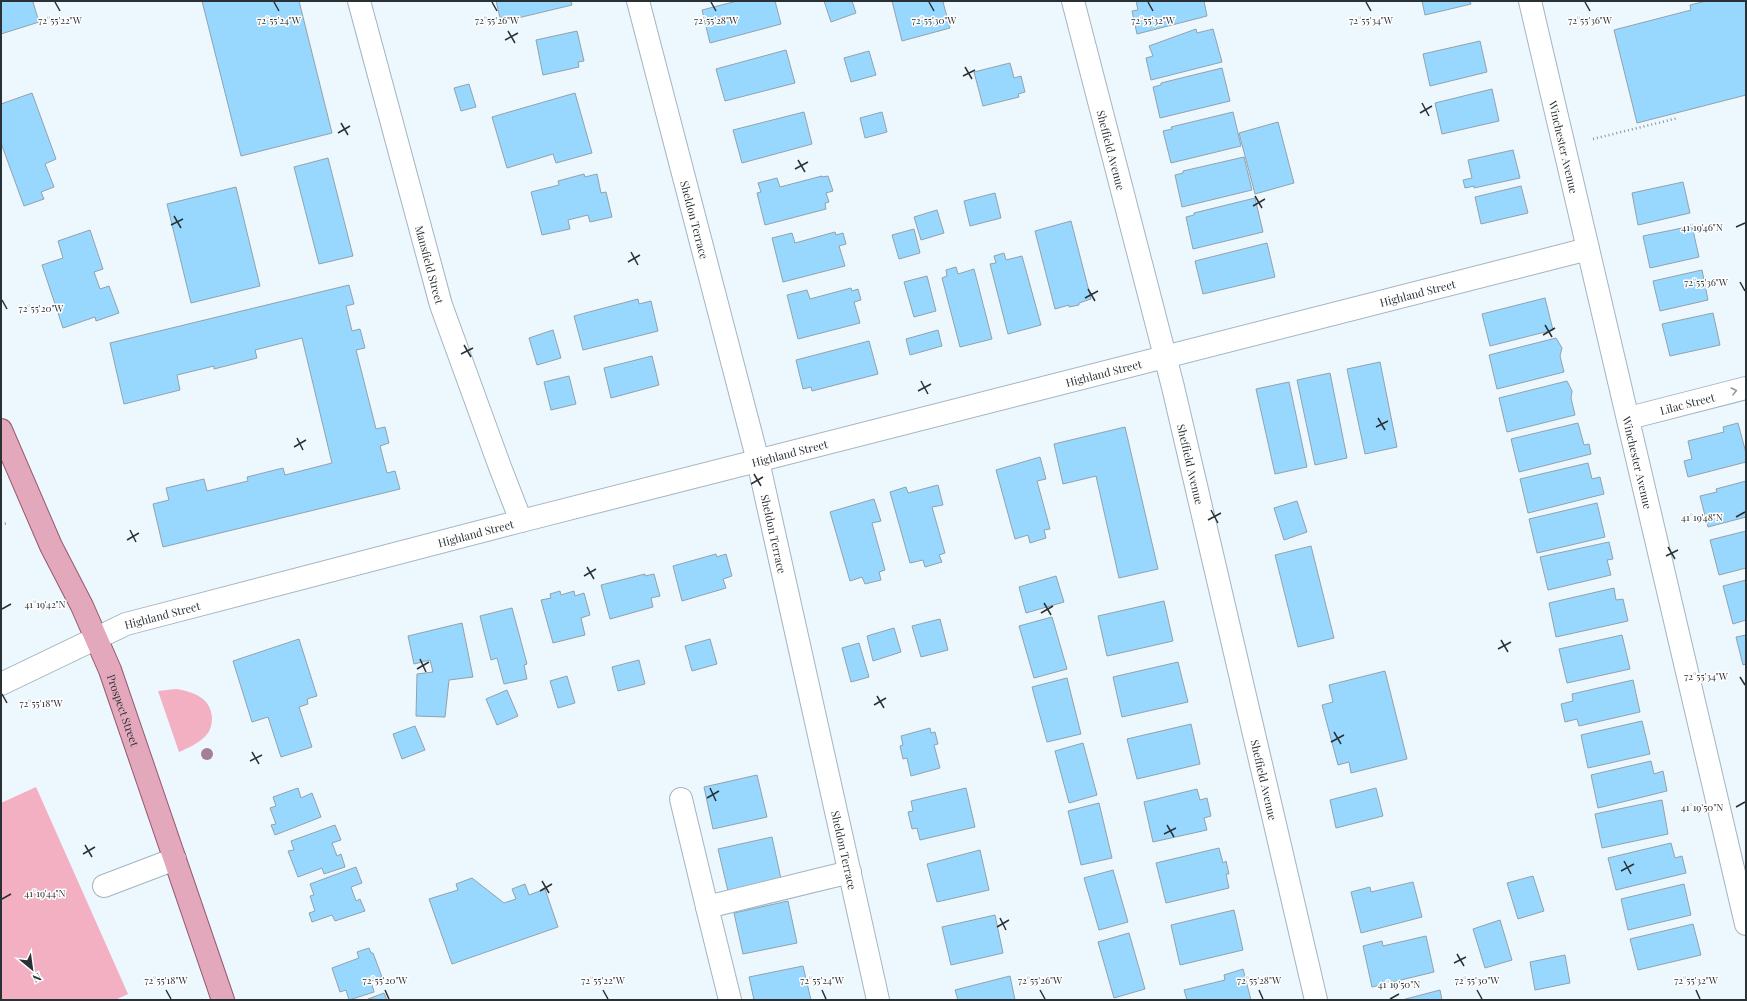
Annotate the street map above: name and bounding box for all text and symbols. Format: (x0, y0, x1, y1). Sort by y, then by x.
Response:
text: 72°55'22"W (38, 13, 83, 27)
text: 72°55'24"W (257, 13, 302, 27)
text: 72°55'26"W (475, 13, 520, 27)
text: 72°55'28"W (694, 13, 739, 27)
text: 72°55'30"W (912, 13, 957, 27)
text: 72°55'32"W (1131, 13, 1176, 27)
text: 72°55'34"W (1349, 13, 1394, 27)
text: 72°55'36"W (1568, 13, 1613, 27)
street label: Winchester Avenue (1546, 98, 1582, 195)
street label: Sheffield Avenue (1094, 108, 1129, 192)
street label: Sheldon Terrace (678, 179, 713, 261)
text: 41°19'46"N (1681, 220, 1723, 234)
street label: Mansfield Street (412, 224, 448, 306)
text: 72°55'36"W (1684, 275, 1729, 289)
street label: Highland Street (1378, 276, 1457, 309)
text: 72°55'20"W (19, 301, 64, 315)
street label: Highland Street (1064, 356, 1143, 389)
one-way arrow (1731, 388, 1738, 396)
street label: Lilac Street (1658, 389, 1716, 417)
street label: Winchester Avenue (1620, 414, 1656, 511)
street label: Sheffield Avenue (1174, 422, 1208, 506)
street label: Highland Street (750, 436, 829, 469)
street label: Sheldon Terrace (758, 493, 790, 575)
text: 41°19'48"N (1681, 510, 1723, 524)
street label: Highland Street (436, 516, 515, 550)
text: 41°19'42"N (24, 597, 66, 611)
street label: Highland Street (123, 597, 202, 632)
text: 72°55'34"W (1684, 669, 1729, 683)
street label: Prospect Street (104, 672, 143, 748)
text: 72°55'18"W (19, 696, 63, 710)
street label: Sheffield Avenue (1248, 738, 1281, 822)
text: 41°19'50"N (1681, 800, 1723, 814)
street label: Sheldon Terrace (829, 809, 861, 892)
text: 41°19'44"N (24, 886, 66, 900)
north arrow (12, 949, 52, 989)
text: N (30, 970, 44, 987)
text: 72°55'18"W (144, 973, 188, 987)
text: 72°55'20"W (363, 973, 408, 987)
text: 72°55'22"W (581, 973, 626, 987)
text: 72°55'24"W (800, 973, 845, 987)
text: 72°55'26"W (1018, 973, 1063, 987)
text: 72°55'28"W (1237, 973, 1282, 987)
text: 72°55'30"W (1455, 973, 1500, 987)
text: 72°55'32"W (1674, 973, 1719, 987)
text: 41°19'50"N (1378, 977, 1420, 991)

